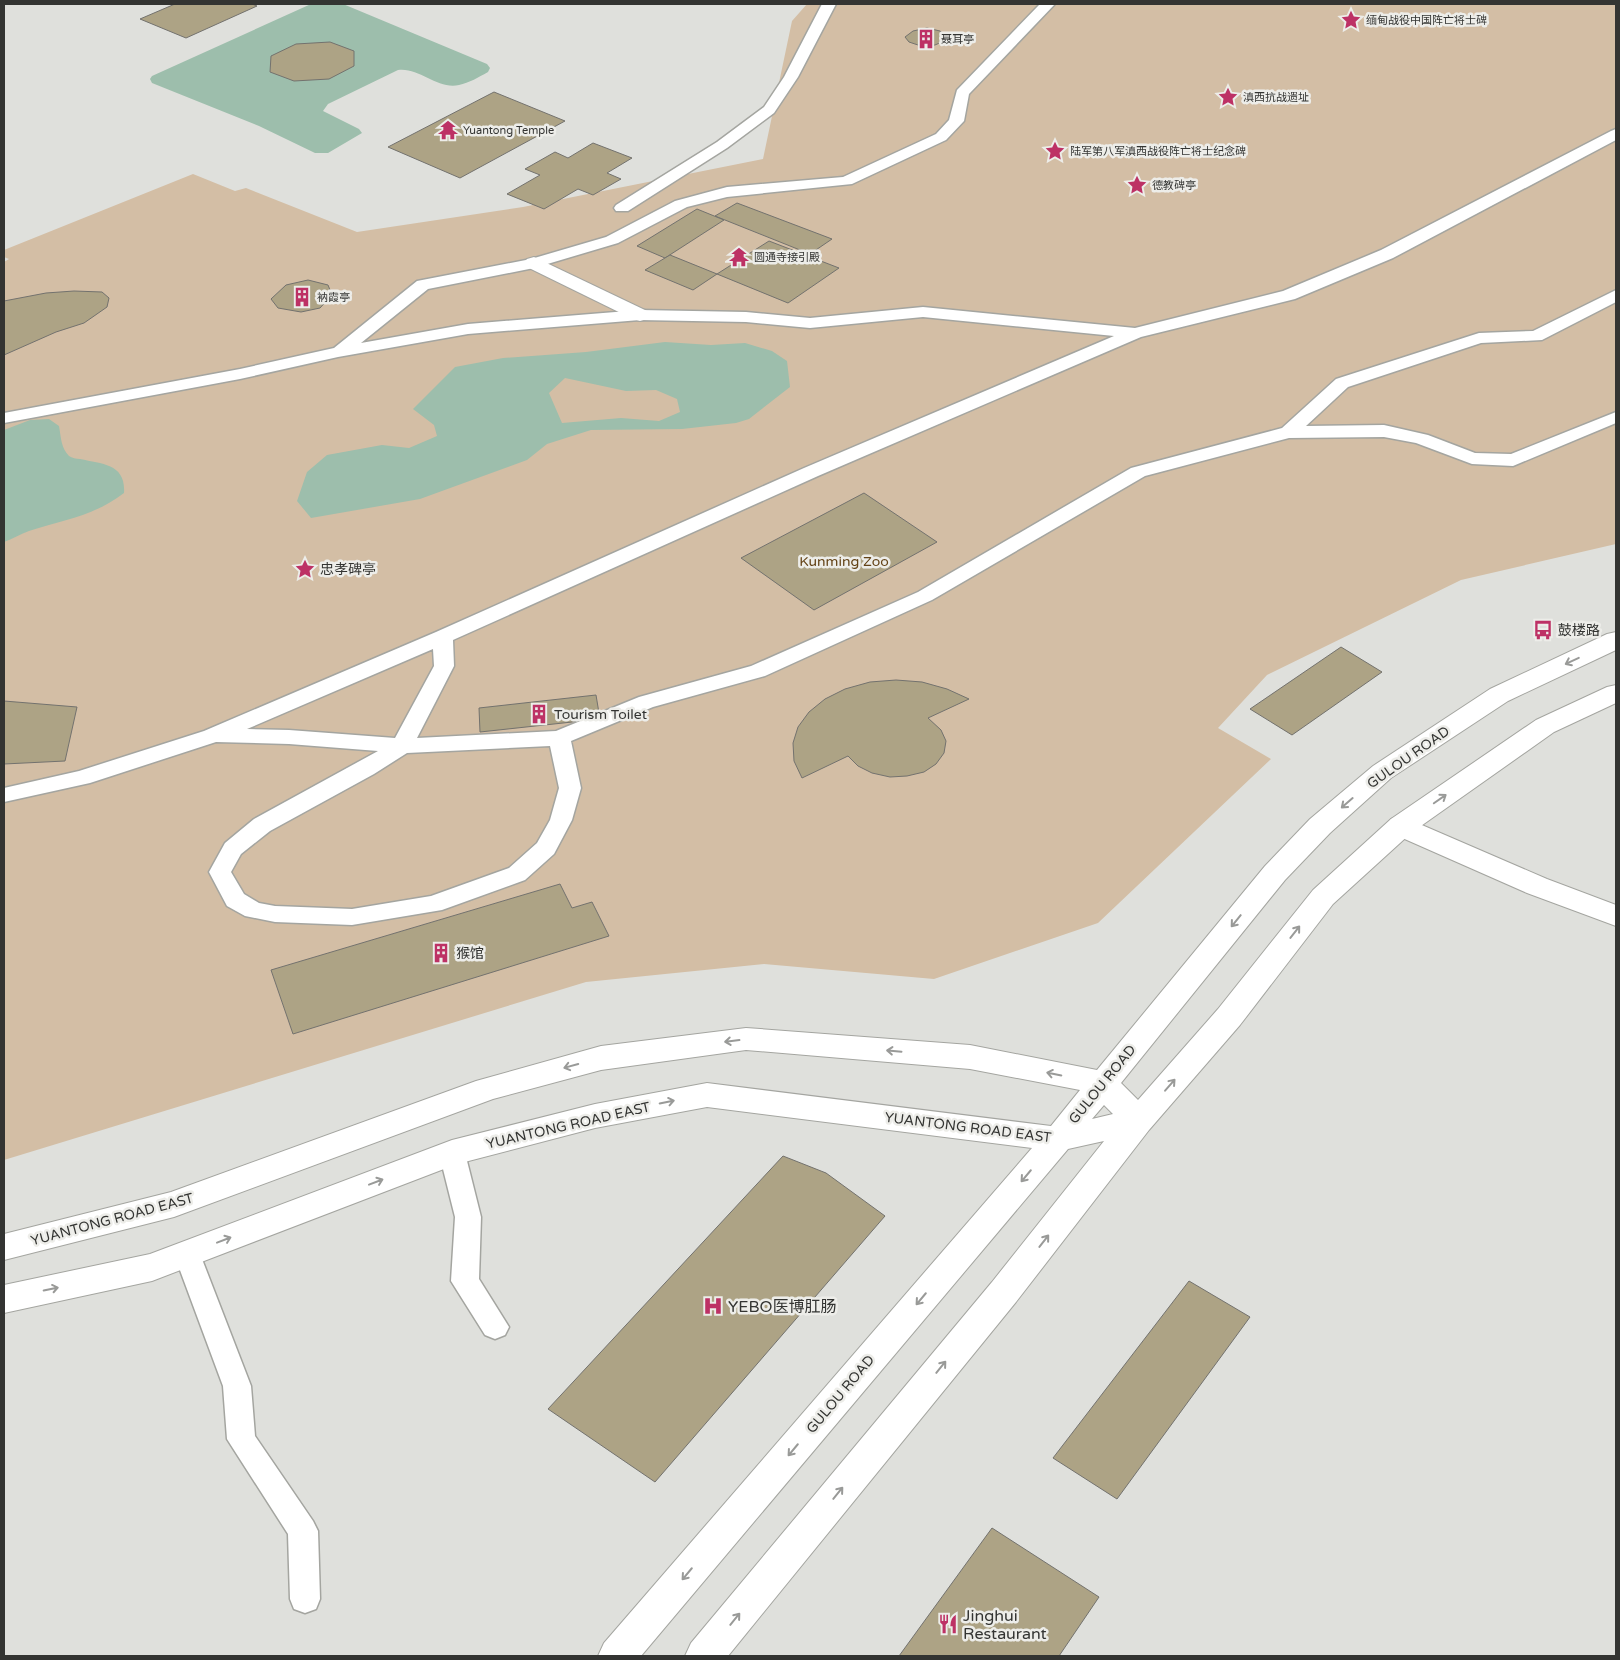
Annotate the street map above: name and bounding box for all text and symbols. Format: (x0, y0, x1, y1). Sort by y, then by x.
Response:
place icon: 缅甸战役中国阵亡将士碑 (1340, 9, 1362, 31)
place label: 缅甸战役中国阵亡将士碑 (1366, 14, 1487, 27)
building icon: 聂耳亭 (915, 28, 937, 50)
place label: 聂耳亭 (941, 33, 974, 46)
place icon: 滇西抗战遗址 (1217, 86, 1239, 108)
place label: 滇西抗战遗址 (1243, 91, 1309, 104)
temple icon: Yuantong Temple (437, 119, 459, 141)
place label: Yuantong Temple (463, 124, 554, 137)
place icon: 陆军第八军滇西战役阵亡将士纪念碑 (1044, 140, 1066, 162)
place label: 陆军第八军滇西战役阵亡将士纪念碑 (1070, 145, 1246, 158)
place icon: 德教碑亭 (1126, 174, 1148, 196)
place label: 德教碑亭 (1152, 179, 1196, 192)
temple icon: 圆通寺接引殿 (728, 246, 750, 268)
place label: 圆通寺接引殿 (754, 251, 820, 264)
building icon: 衲霞亭 (291, 286, 313, 308)
place label: 衲霞亭 (317, 291, 350, 304)
park label: Kunming Zoo (799, 553, 889, 570)
place icon: 忠孝碑亭 (294, 558, 316, 580)
place label: 忠孝碑亭 (320, 561, 376, 578)
bus stop icon: 鼓楼路 (1532, 619, 1554, 641)
place label: 鼓楼路 (1558, 622, 1600, 639)
one-way arrow (1565, 657, 1580, 666)
building icon: Tourism Toilet (528, 703, 550, 725)
place label: Tourism Toilet (554, 706, 648, 723)
street label: GULOU ROAD (1364, 723, 1453, 792)
one-way arrow (1433, 794, 1447, 804)
one-way arrow (1340, 797, 1353, 809)
one-way arrow (1230, 914, 1241, 927)
one-way arrow (1290, 926, 1301, 939)
building icon: 猴馆 (430, 942, 452, 964)
place label: 猴馆 (456, 945, 484, 962)
one-way arrow (724, 1036, 740, 1046)
street label: GULOU ROAD (1065, 1041, 1140, 1127)
one-way arrow (886, 1047, 902, 1056)
one-way arrow (564, 1062, 580, 1071)
one-way arrow (1047, 1069, 1063, 1078)
one-way arrow (1164, 1078, 1176, 1091)
one-way arrow (659, 1097, 675, 1107)
street label: YUANTONG ROAD EAST (484, 1098, 652, 1153)
street label: YUANTONG ROAD EAST (884, 1109, 1053, 1146)
one-way arrow (1020, 1169, 1032, 1182)
one-way arrow (368, 1177, 383, 1186)
street label: YUANTONG ROAD EAST (29, 1189, 196, 1249)
one-way arrow (216, 1235, 231, 1244)
one-way arrow (1038, 1235, 1049, 1248)
one-way arrow (43, 1284, 59, 1293)
one-way arrow (915, 1293, 926, 1306)
hospital icon: YEBO医博肛肠 (702, 1295, 724, 1317)
place label: YEBO医博肛肠 (728, 1297, 837, 1317)
street label: GULOU ROAD (803, 1352, 878, 1437)
one-way arrow (936, 1361, 947, 1374)
one-way arrow (787, 1443, 798, 1456)
one-way arrow (833, 1487, 844, 1500)
one-way arrow (682, 1567, 693, 1580)
place label: Jinghui Restaurant (963, 1606, 1047, 1644)
one-way arrow (729, 1612, 741, 1625)
restaurant icon: Jinghui Restaurant (937, 1613, 959, 1635)

